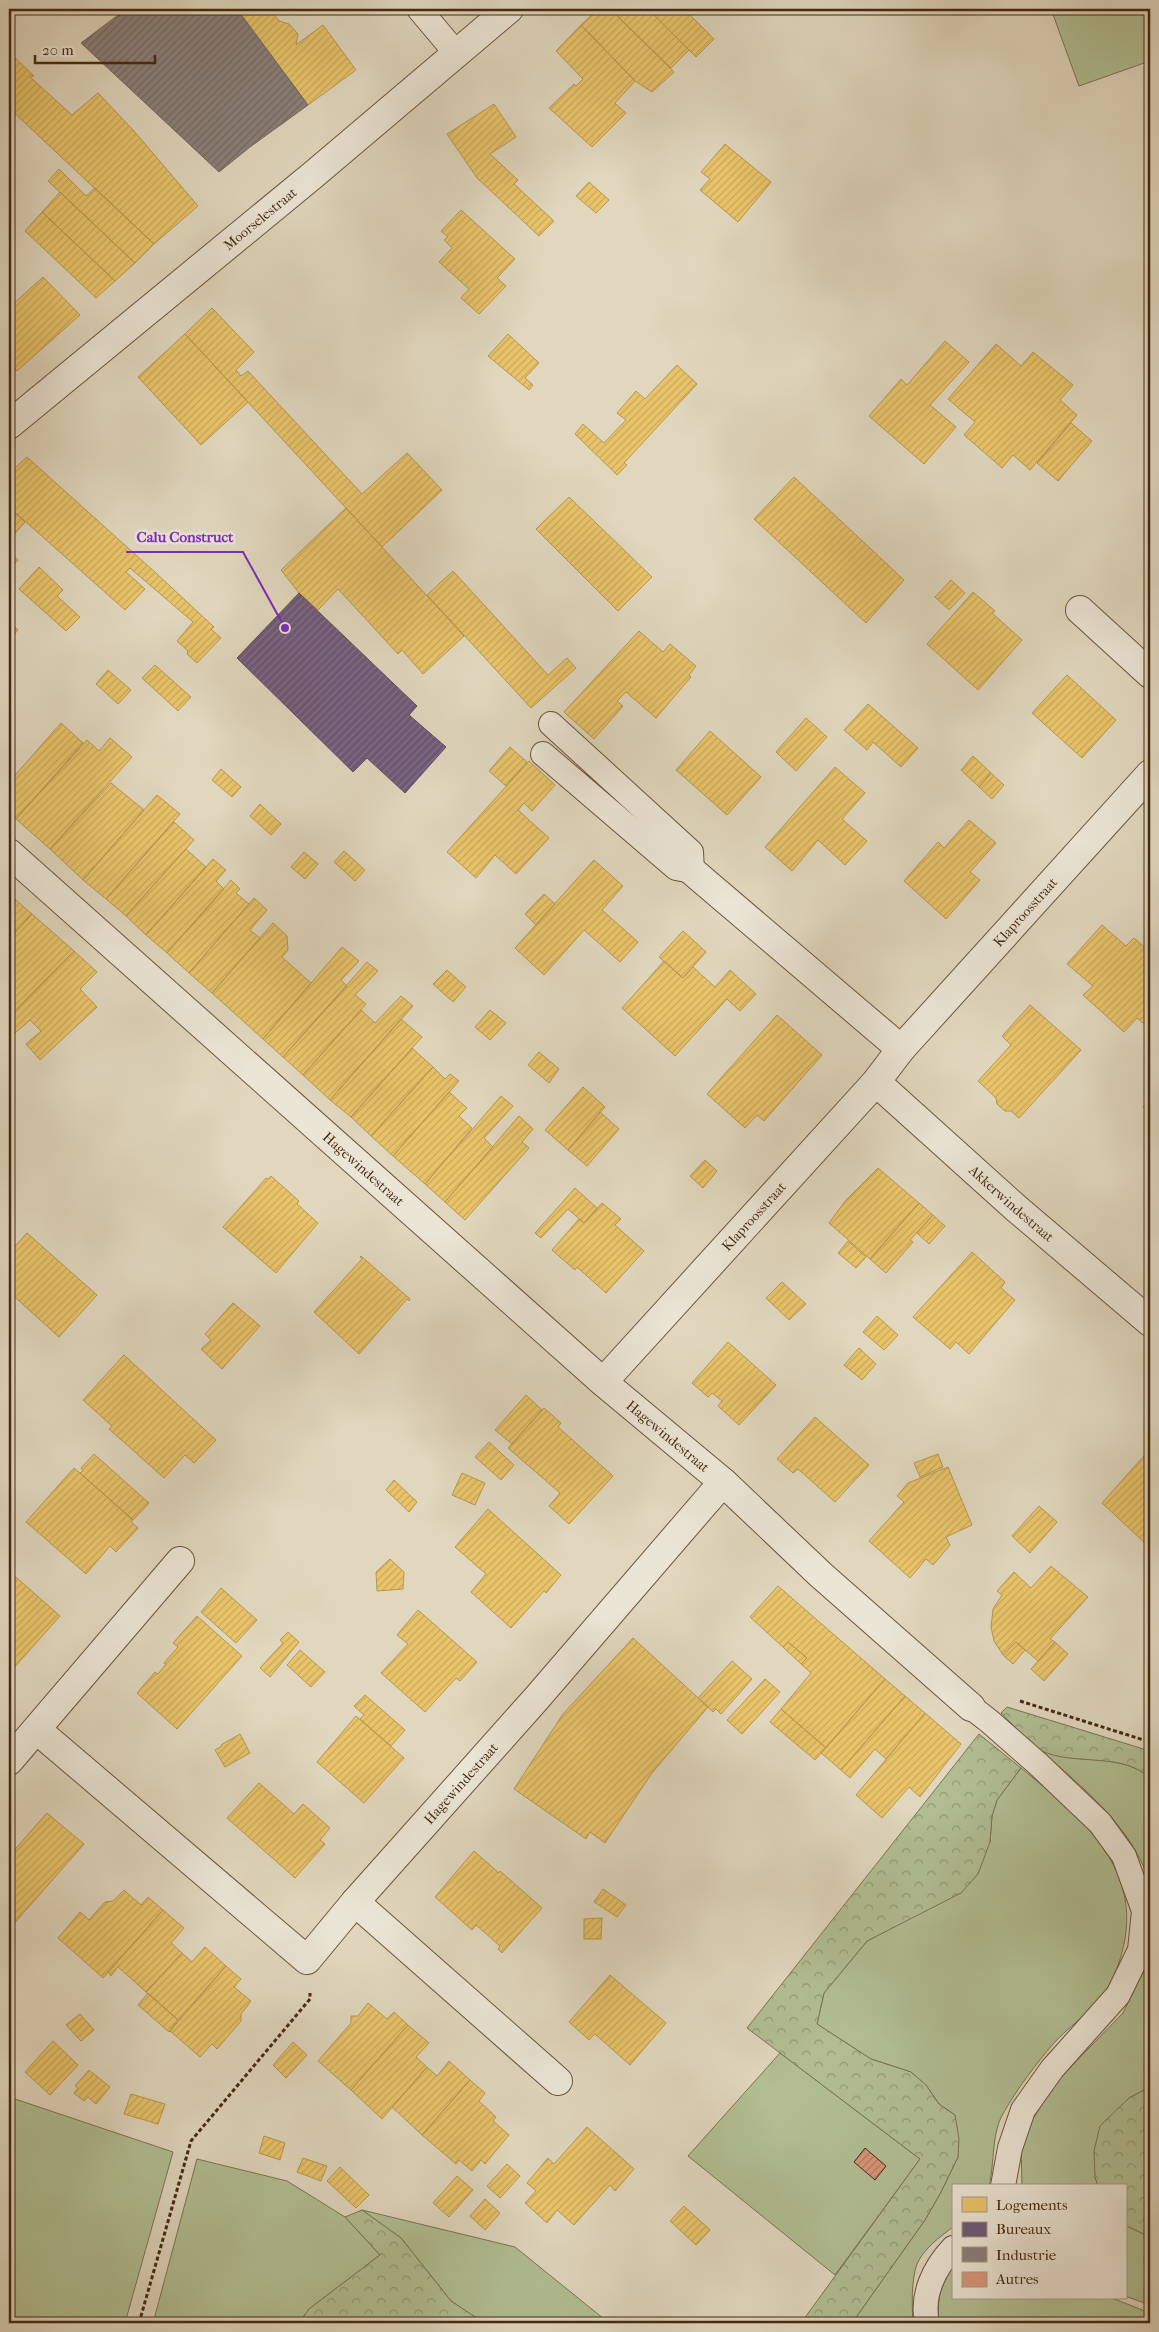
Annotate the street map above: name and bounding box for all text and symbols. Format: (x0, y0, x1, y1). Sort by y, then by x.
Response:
scale bar (35, 32, 155, 64)
text: 20 m (42, 41, 74, 59)
street label: Moorselestraat (220, 184, 300, 254)
callout: Calu Construct (126, 522, 243, 552)
text: Calu Construct (137, 528, 234, 546)
street label: Klaproosstraat (990, 874, 1061, 950)
street label: Hagewindestraat (320, 1128, 408, 1210)
street label: Akkerwindestraat (965, 1161, 1058, 1245)
street label: Klaproosstraat (718, 1178, 789, 1254)
street label: Hagewindestraat (623, 1397, 713, 1476)
street label: Hagewindestraat (420, 1739, 502, 1827)
legend (952, 2184, 1126, 2300)
text: Logements (996, 2196, 1068, 2214)
text: Bureaux (996, 2220, 1051, 2238)
text: Industrie (996, 2246, 1057, 2264)
text: Autres (995, 2270, 1039, 2288)

